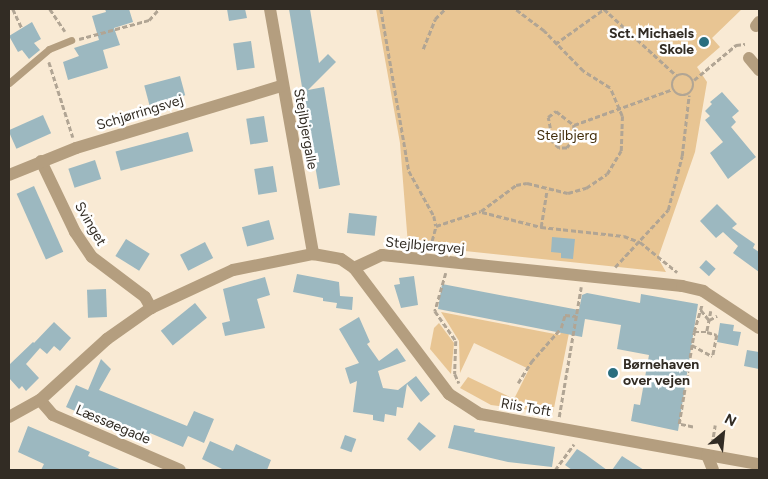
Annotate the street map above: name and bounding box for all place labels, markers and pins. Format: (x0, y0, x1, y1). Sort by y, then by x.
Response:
place label: Sct. Michaels Skole (609, 26, 694, 58)
marker: Sct. Michaels Skole (698, 36, 710, 48)
place label: Børnehaven over vejen (623, 357, 699, 390)
marker: Børnehaven over vejen (607, 367, 619, 379)

